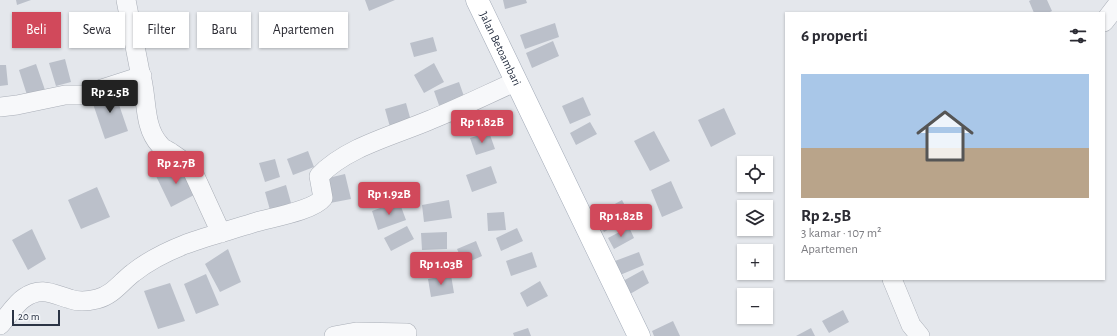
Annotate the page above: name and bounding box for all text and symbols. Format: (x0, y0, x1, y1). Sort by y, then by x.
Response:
street label: Jalan Betoambari (478, 10, 523, 88)
chip: Beli (12, 12, 61, 48)
chip: Sewa (69, 12, 125, 48)
chip: Filter (133, 12, 189, 48)
chip: Baru (197, 12, 251, 48)
chip: Apartemen (259, 12, 348, 48)
icon: filters (1067, 25, 1089, 47)
text: 6 properti (801, 27, 868, 44)
pin: Rp 2.5B (73, 80, 147, 114)
text: Rp 2.5B (91, 86, 129, 99)
icon: home (909, 100, 981, 172)
pin: Rp 1.82B (441, 110, 523, 144)
text: Rp 1.82B (460, 116, 504, 129)
pin: Rp 2.7B (139, 151, 213, 185)
map controls (737, 156, 773, 324)
button: locate (737, 156, 773, 192)
text: Rp 2.7B (157, 157, 195, 170)
pin: Rp 1.92B (348, 182, 430, 216)
text: Rp 1.92B (367, 188, 411, 201)
button: layers (737, 200, 773, 236)
pin: Rp 1.82B (580, 204, 662, 238)
text: Rp 2.5B (801, 207, 851, 224)
text: Rp 1.82B (599, 210, 643, 223)
text: 3 kamar · 107 m² (801, 227, 882, 240)
text: Apartemen (801, 243, 858, 256)
button: + (737, 244, 773, 280)
pin: Rp 1.03B (400, 252, 482, 286)
text: Rp 1.03B (419, 258, 463, 271)
button: − (737, 288, 773, 324)
scale bar (12, 308, 60, 327)
text: 20 m (18, 311, 39, 322)

